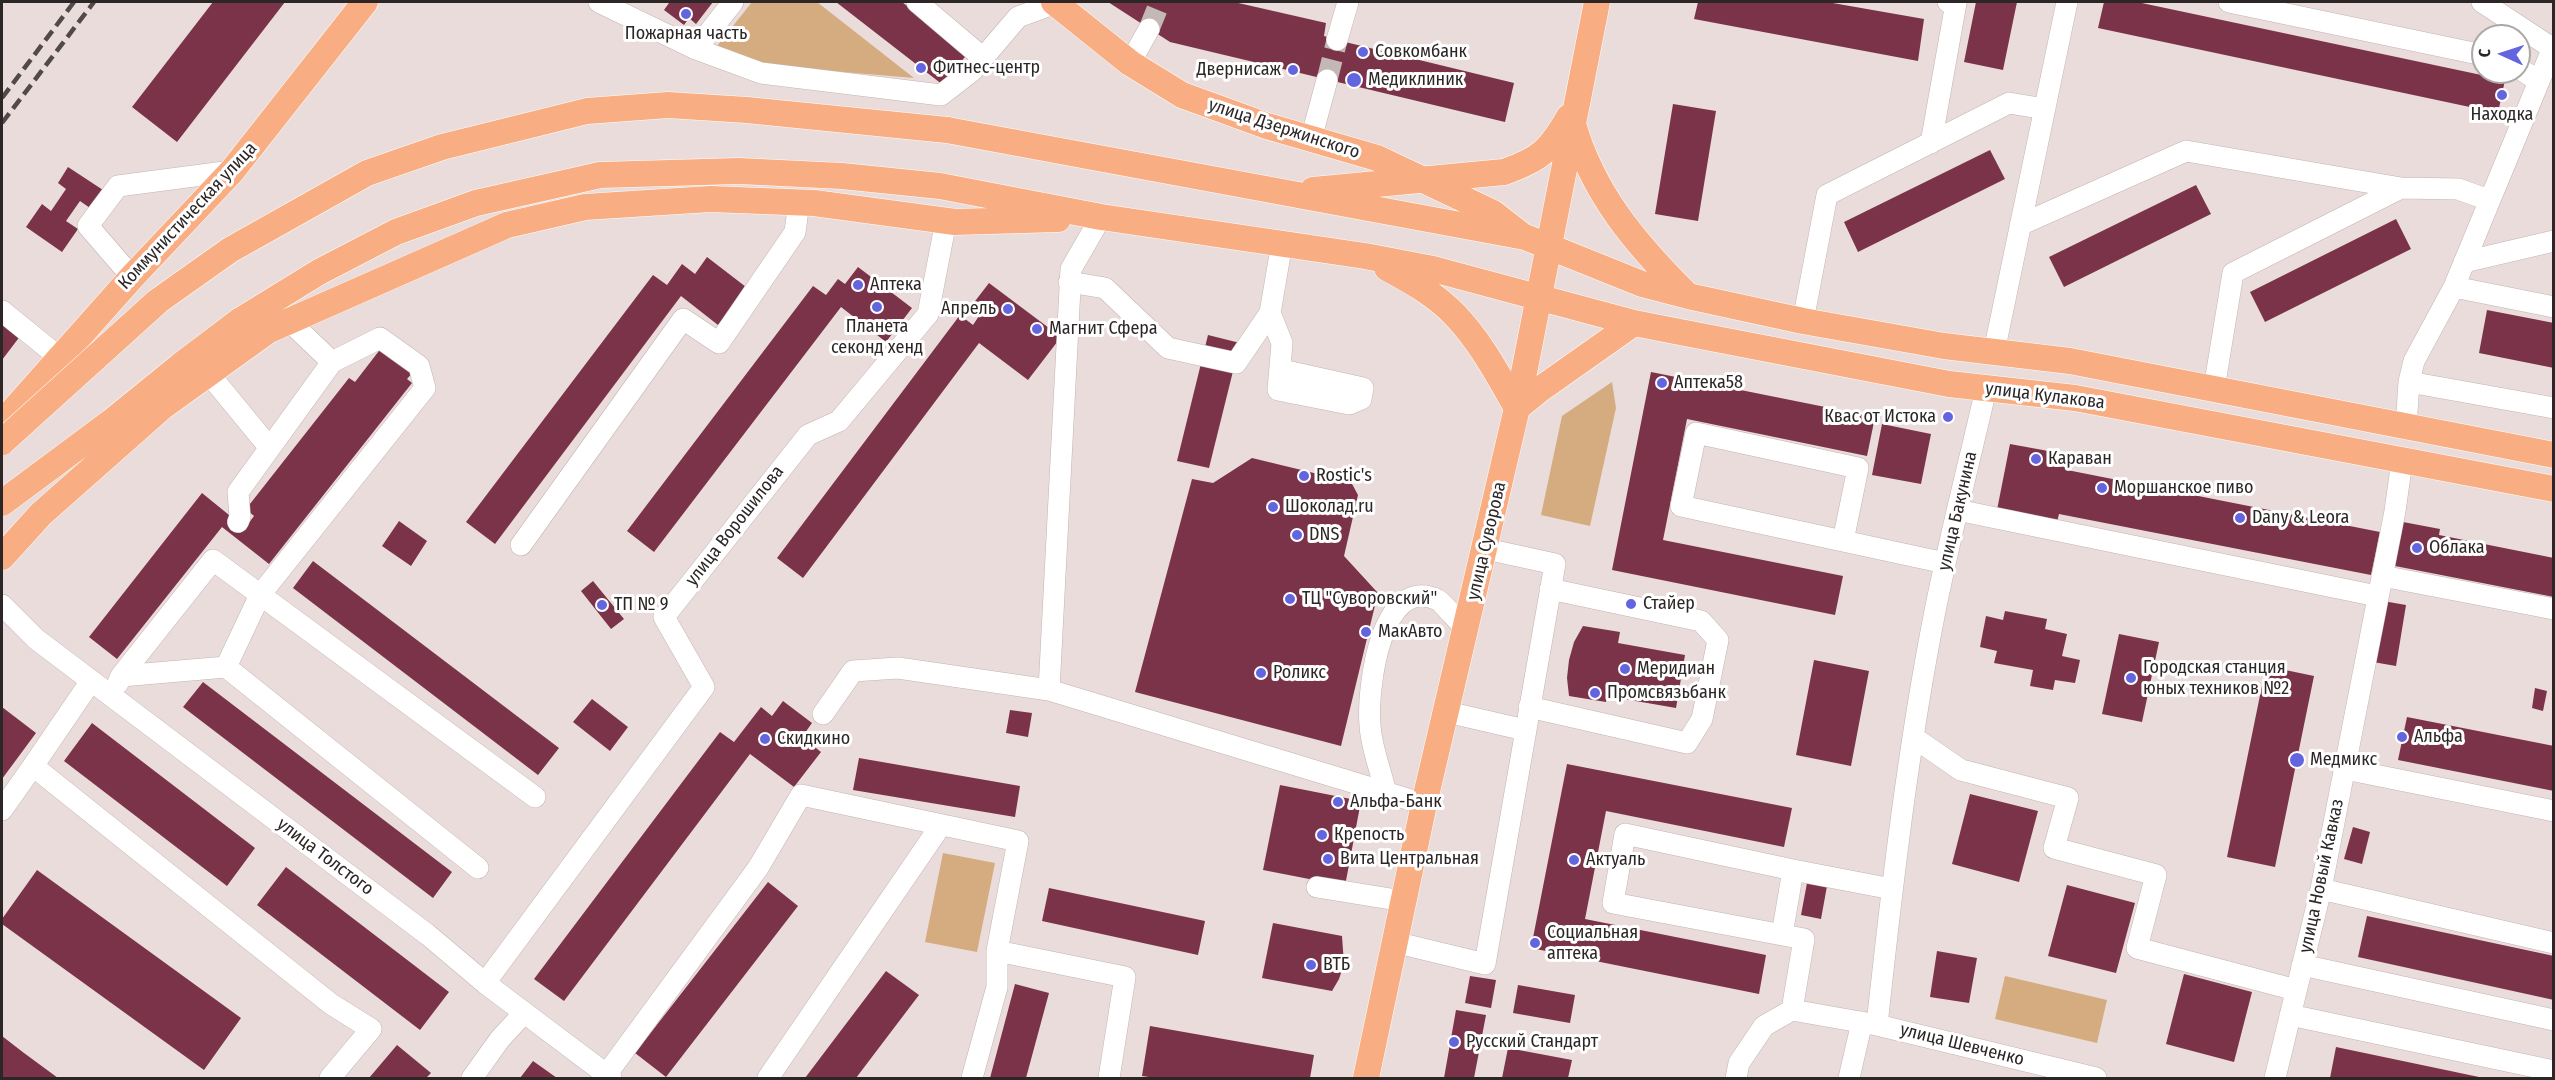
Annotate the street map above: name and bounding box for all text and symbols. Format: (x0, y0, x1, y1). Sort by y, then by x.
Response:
marker: Пожарная часть (679, 7, 693, 21)
place label: Пожарная часть (625, 23, 747, 45)
north arrow (2471, 24, 2531, 84)
place label: Совкомбанк (1375, 41, 1467, 63)
marker: Совкомбанк (1356, 45, 1370, 59)
text: С (2475, 48, 2494, 58)
place label: Фитнес-центр (933, 57, 1040, 79)
place label: Двернисаж (1196, 59, 1281, 81)
marker: Фитнес-центр (914, 61, 928, 75)
marker: Двернисаж (1286, 63, 1300, 77)
place label: Медиклиник (1368, 69, 1463, 91)
marker: Медиклиник (1345, 71, 1363, 89)
marker: Находка (2495, 88, 2509, 102)
street label: улица Дзержинского (1206, 94, 1362, 164)
place label: Находка (2471, 104, 2533, 126)
street label: Коммунистическая улица (114, 138, 262, 294)
place label: Аптека (870, 274, 922, 296)
marker: Аптека (851, 278, 865, 292)
place label: Апрель (941, 298, 996, 320)
marker: Планета секонд хенд (870, 300, 884, 314)
marker: Апрель (1001, 302, 1015, 316)
place label: Планета секонд хенд (831, 316, 923, 358)
place label: Магнит Сфера (1049, 318, 1158, 340)
marker: Магнит Сфера (1030, 322, 1044, 336)
place label: Аптека58 (1674, 372, 1743, 394)
marker: Аптека58 (1655, 376, 1669, 390)
street label: улица Кулакова (1984, 378, 2106, 414)
place label: Квас от Истока (1824, 406, 1936, 428)
marker: Квас от Истока (1941, 410, 1955, 424)
place label: Караван (2048, 448, 2112, 470)
street label: улица Бакунина (1934, 449, 1982, 573)
marker: Караван (2029, 452, 2043, 466)
street label: улица Ворошилова (681, 462, 789, 590)
place label: Rostic's (1316, 465, 1372, 487)
marker: Rostic's (1297, 469, 1311, 483)
place label: Моршанское пиво (2114, 477, 2253, 499)
street label: улица Суворова (1463, 480, 1511, 602)
marker: Моршанское пиво (2095, 481, 2109, 495)
place label: Шоколад.ru (1285, 496, 1374, 518)
marker: Шоколад.ru (1266, 500, 1280, 514)
place label: Dany & Leora (2252, 507, 2349, 529)
marker: Dany & Leora (2233, 511, 2247, 525)
place label: DNS (1309, 524, 1339, 546)
marker: DNS (1290, 528, 1304, 542)
place label: Облака (2429, 537, 2485, 559)
marker: Облака (2410, 541, 2424, 555)
place label: ТЦ "Суворовский" (1302, 588, 1437, 610)
marker: ТЦ "Суворовский" (1283, 592, 1297, 606)
place label: Стайер (1643, 593, 1695, 615)
place label: ТП № 9 (614, 594, 669, 616)
marker: Стайер (1624, 597, 1638, 611)
marker: ТП № 9 (595, 598, 609, 612)
place label: МакАвто (1378, 621, 1443, 643)
marker: МакАвто (1359, 625, 1373, 639)
place label: Городская станция юных техников №2 (2143, 657, 2289, 700)
place label: Меридиан (1637, 658, 1715, 680)
place label: Роликс (1273, 662, 1326, 684)
marker: Меридиан (1618, 662, 1632, 676)
marker: Роликс (1254, 666, 1268, 680)
marker: Городская станция юных техников №2 (2124, 671, 2138, 685)
place label: Промсвязьбанк (1607, 682, 1726, 704)
marker: Промсвязьбанк (1588, 686, 1602, 700)
place label: Альфа (2414, 726, 2463, 748)
place label: Скидкино (777, 728, 850, 750)
marker: Альфа (2395, 730, 2409, 744)
marker: Скидкино (758, 732, 772, 746)
place label: Медмикс (2310, 749, 2377, 771)
marker: Медмикс (2288, 751, 2306, 769)
place label: Альфа-Банк (1350, 791, 1442, 813)
marker: Альфа-Банк (1331, 795, 1345, 809)
street label: улица Новый Кавказ (2295, 797, 2349, 955)
street label: улица Толстого (272, 814, 378, 900)
place label: Крепость (1334, 824, 1404, 846)
marker: Крепость (1315, 828, 1329, 842)
place label: Вита Центральная (1340, 848, 1479, 870)
place label: Актуаль (1586, 849, 1645, 871)
marker: Вита Центральная (1321, 852, 1335, 866)
marker: Актуаль (1567, 853, 1581, 867)
place label: Социальная аптека (1547, 922, 1638, 964)
marker: Социальная аптека (1528, 936, 1542, 950)
place label: ВТБ (1323, 954, 1350, 976)
marker: ВТБ (1304, 958, 1318, 972)
street label: улица Шевченко (1898, 1019, 2026, 1071)
place label: Русский Стандарт (1466, 1031, 1598, 1053)
marker: Русский Стандарт (1447, 1035, 1461, 1049)

